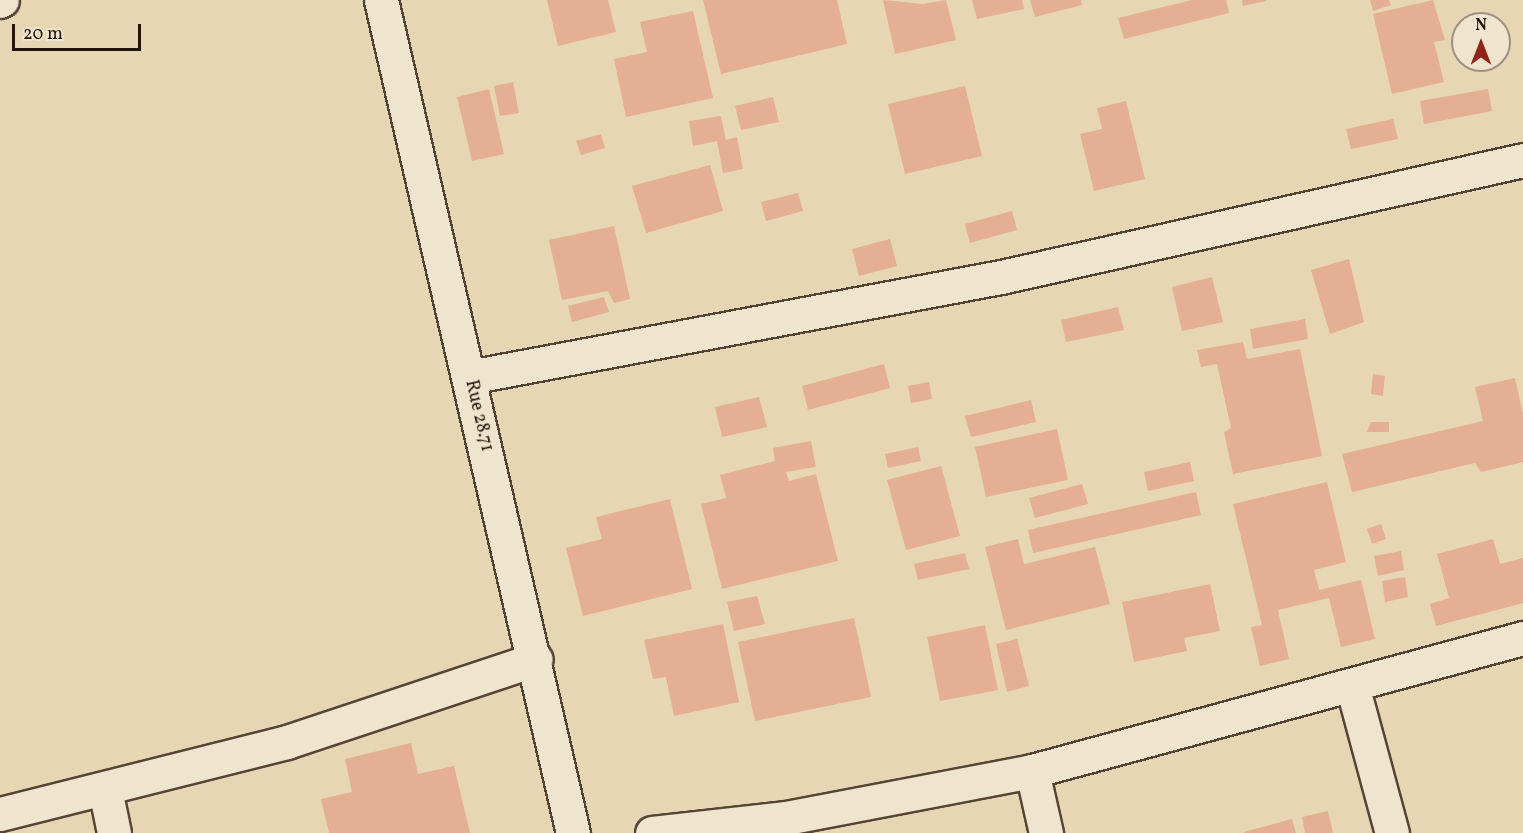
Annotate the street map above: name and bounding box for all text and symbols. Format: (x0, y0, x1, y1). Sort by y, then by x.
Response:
scale bar (15, 12, 144, 50)
north arrow (1451, 12, 1511, 72)
text: N (1475, 15, 1487, 37)
text: 20 m (23, 22, 63, 47)
street label: Rue 28.71 (459, 378, 497, 454)

